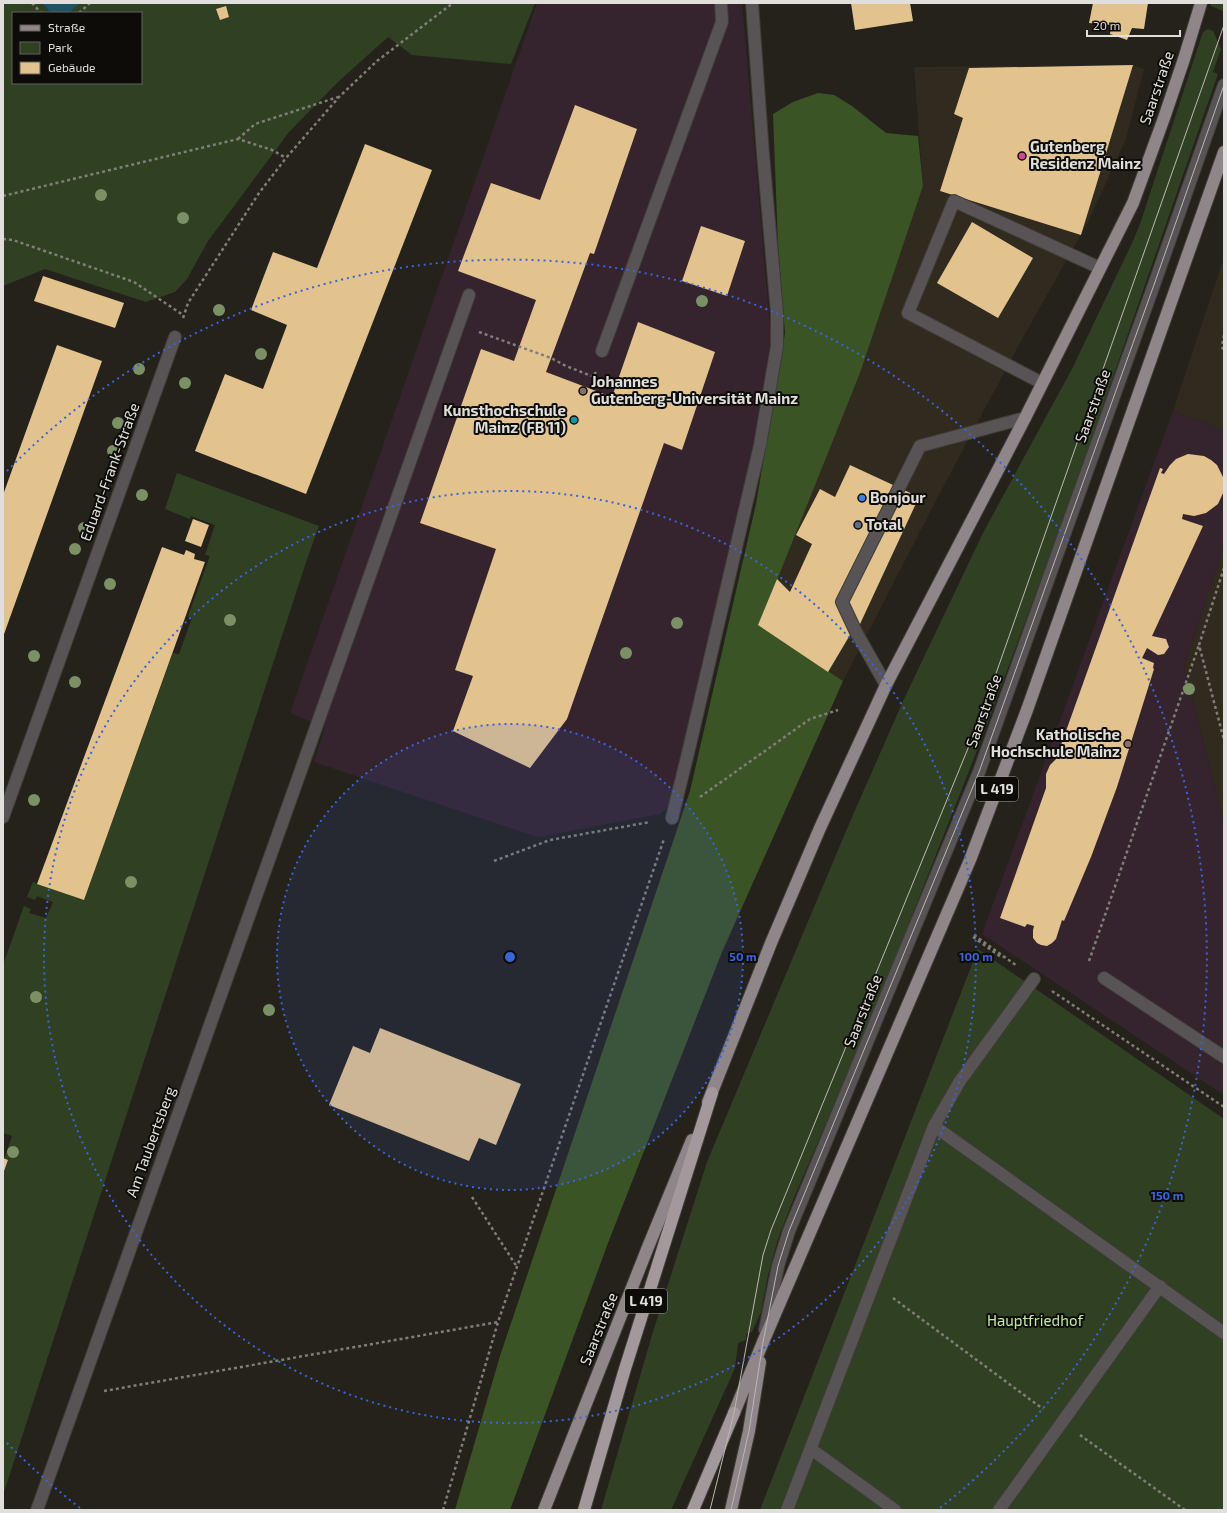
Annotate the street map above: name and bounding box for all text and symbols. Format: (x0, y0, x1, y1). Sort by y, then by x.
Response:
legend (12, 12, 142, 84)
scale bar (1087, 12, 1180, 38)
text: 20 m (1093, 18, 1120, 32)
text: Straße (48, 20, 85, 34)
text: Park (48, 40, 73, 54)
street label: Saarstraße (1135, 48, 1177, 127)
text: Gebäude (48, 60, 96, 74)
place label: Gutenberg Residenz Mainz (1030, 137, 1141, 172)
marker: Gutenberg Residenz Mainz (1017, 151, 1027, 161)
street label: Saarstraße (1070, 367, 1114, 445)
place label: Johannes Gutenberg-Universität Mainz (591, 372, 798, 407)
marker: Johannes Gutenberg-Universität Mainz (578, 386, 588, 396)
street label: Eduard-Frank-Straße (76, 400, 142, 543)
place label: Kunsthochschule Mainz (FB 11) (443, 401, 566, 436)
marker: Kunsthochschule Mainz (FB 11) (569, 415, 579, 425)
place label: Bonjour (870, 488, 926, 506)
marker: Bonjour (857, 493, 867, 503)
place label: Total (866, 515, 902, 533)
marker: Total (853, 520, 863, 530)
street label: Saarstraße (961, 672, 1005, 750)
place label: Katholische Hochschule Mainz (991, 725, 1120, 760)
marker: Katholische Hochschule Mainz (1123, 739, 1133, 749)
road number: L 419 (976, 777, 1018, 801)
text: 50 m (729, 949, 757, 963)
text: 100 m (959, 949, 993, 963)
centre of rings (503, 950, 517, 964)
street label: Saarstraße (839, 972, 885, 1050)
street label: Am Taubertsberg (122, 1083, 179, 1199)
text: 150 m (1151, 1188, 1183, 1202)
road number: L 419 (625, 1289, 667, 1313)
street label: Saarstraße (575, 1290, 621, 1368)
park label: Hauptfriedhof (987, 1311, 1083, 1329)

